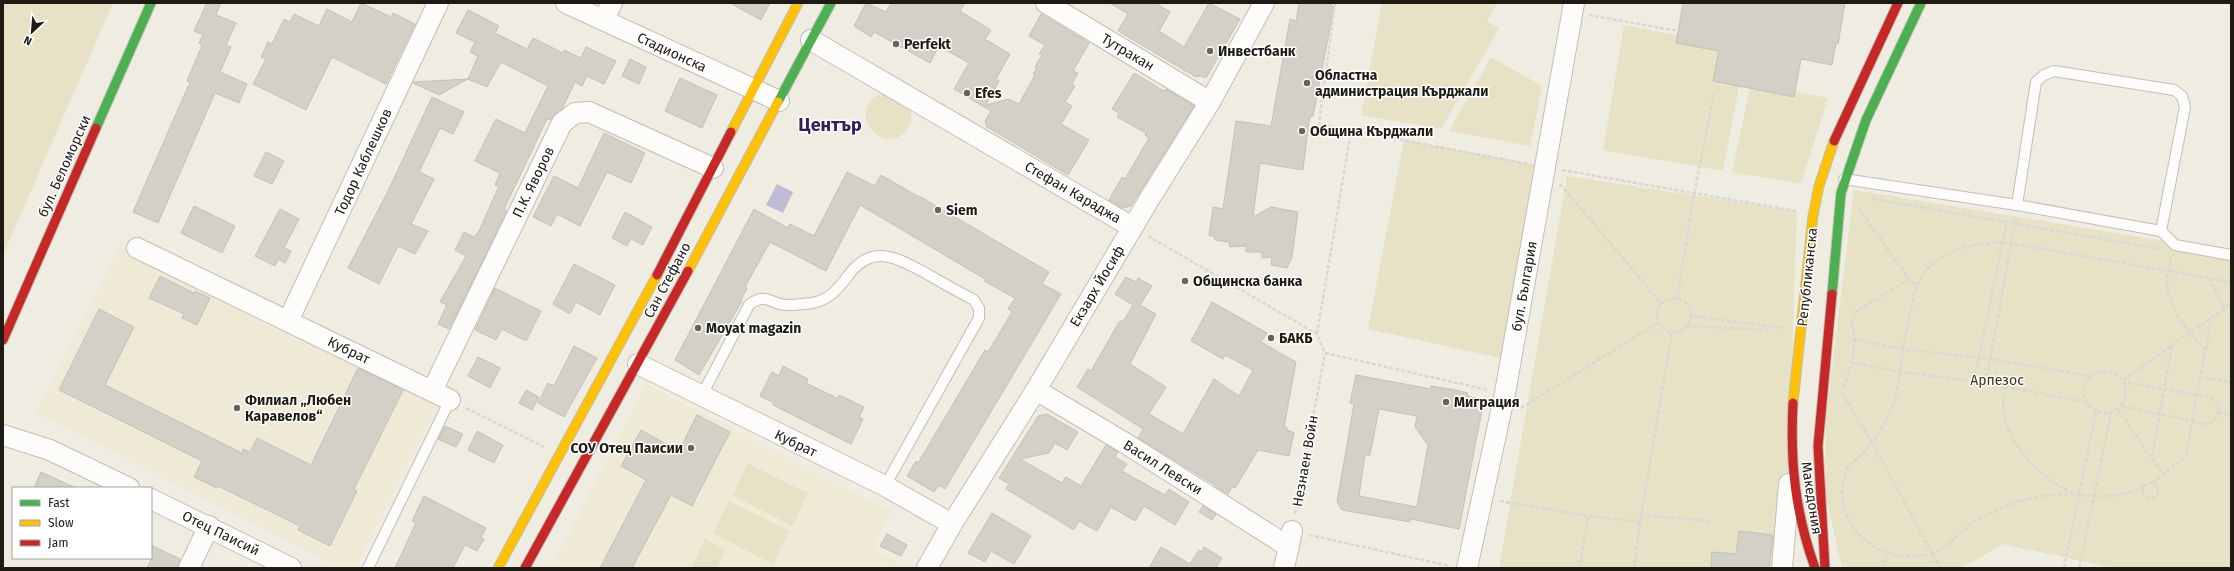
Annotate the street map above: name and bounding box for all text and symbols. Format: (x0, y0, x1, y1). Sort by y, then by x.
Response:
north arrow (12, 12, 52, 52)
street label: Стадионска (634, 29, 709, 76)
street label: Тутракан (1098, 30, 1157, 75)
text: N (22, 33, 34, 48)
place label: Perfekt (904, 36, 952, 53)
marker: Perfekt (891, 39, 901, 49)
place label: Инвестбанк (1218, 43, 1296, 60)
marker: Инвестбанк (1205, 46, 1215, 56)
place label: Областна администрация Кърджали (1315, 67, 1489, 100)
marker: Областна администрация Кърджали (1302, 78, 1312, 88)
place label: Efes (975, 85, 1002, 102)
marker: Efes (962, 88, 972, 98)
street label: Тодор Каблешков (331, 106, 396, 218)
street label: бул. Беломорски (34, 113, 95, 220)
district label: Център (798, 114, 862, 136)
place label: Община Кърджали (1310, 123, 1433, 140)
marker: Община Кърджали (1297, 126, 1307, 136)
street label: П.К. Яворов (509, 144, 558, 221)
street label: Стефан Караджа (1022, 158, 1124, 227)
place label: Siem (946, 202, 978, 219)
marker: Siem (933, 205, 943, 215)
street label: Републиканска (1794, 227, 1821, 327)
street label: Сан Стефано (640, 239, 695, 321)
street label: бул. България (1508, 240, 1541, 333)
street label: Екзарх Йосиф (1066, 242, 1128, 330)
place label: Общинска банка (1193, 273, 1303, 290)
marker: Общинска банка (1180, 276, 1190, 286)
place label: Moyat magazin (706, 320, 801, 337)
marker: Moyat magazin (693, 323, 703, 333)
place label: БАКБ (1279, 330, 1313, 347)
street label: Кубрат (325, 333, 373, 368)
marker: БАКБ (1266, 333, 1276, 343)
park label: Арпезос (1970, 372, 2024, 389)
place label: Филиал „Любен Каравелов“ (245, 392, 351, 425)
place label: Миграция (1454, 394, 1520, 411)
marker: Миграция (1441, 397, 1451, 407)
marker: Филиал „Любен Каравелов“ (232, 403, 242, 413)
street label: Незнаен Войн (1289, 414, 1322, 508)
street label: Кубрат (772, 426, 820, 461)
street label: Васил Левски (1120, 436, 1205, 498)
place label: СОУ Отец Паисии (571, 440, 683, 457)
marker: СОУ Отец Паисии (686, 443, 696, 453)
street label: Македония (1797, 460, 1826, 536)
legend (12, 487, 152, 559)
text: Fast (48, 496, 70, 510)
street label: Отец Паисий (179, 507, 262, 560)
text: Slow (48, 516, 74, 530)
text: Jam (48, 536, 68, 550)

